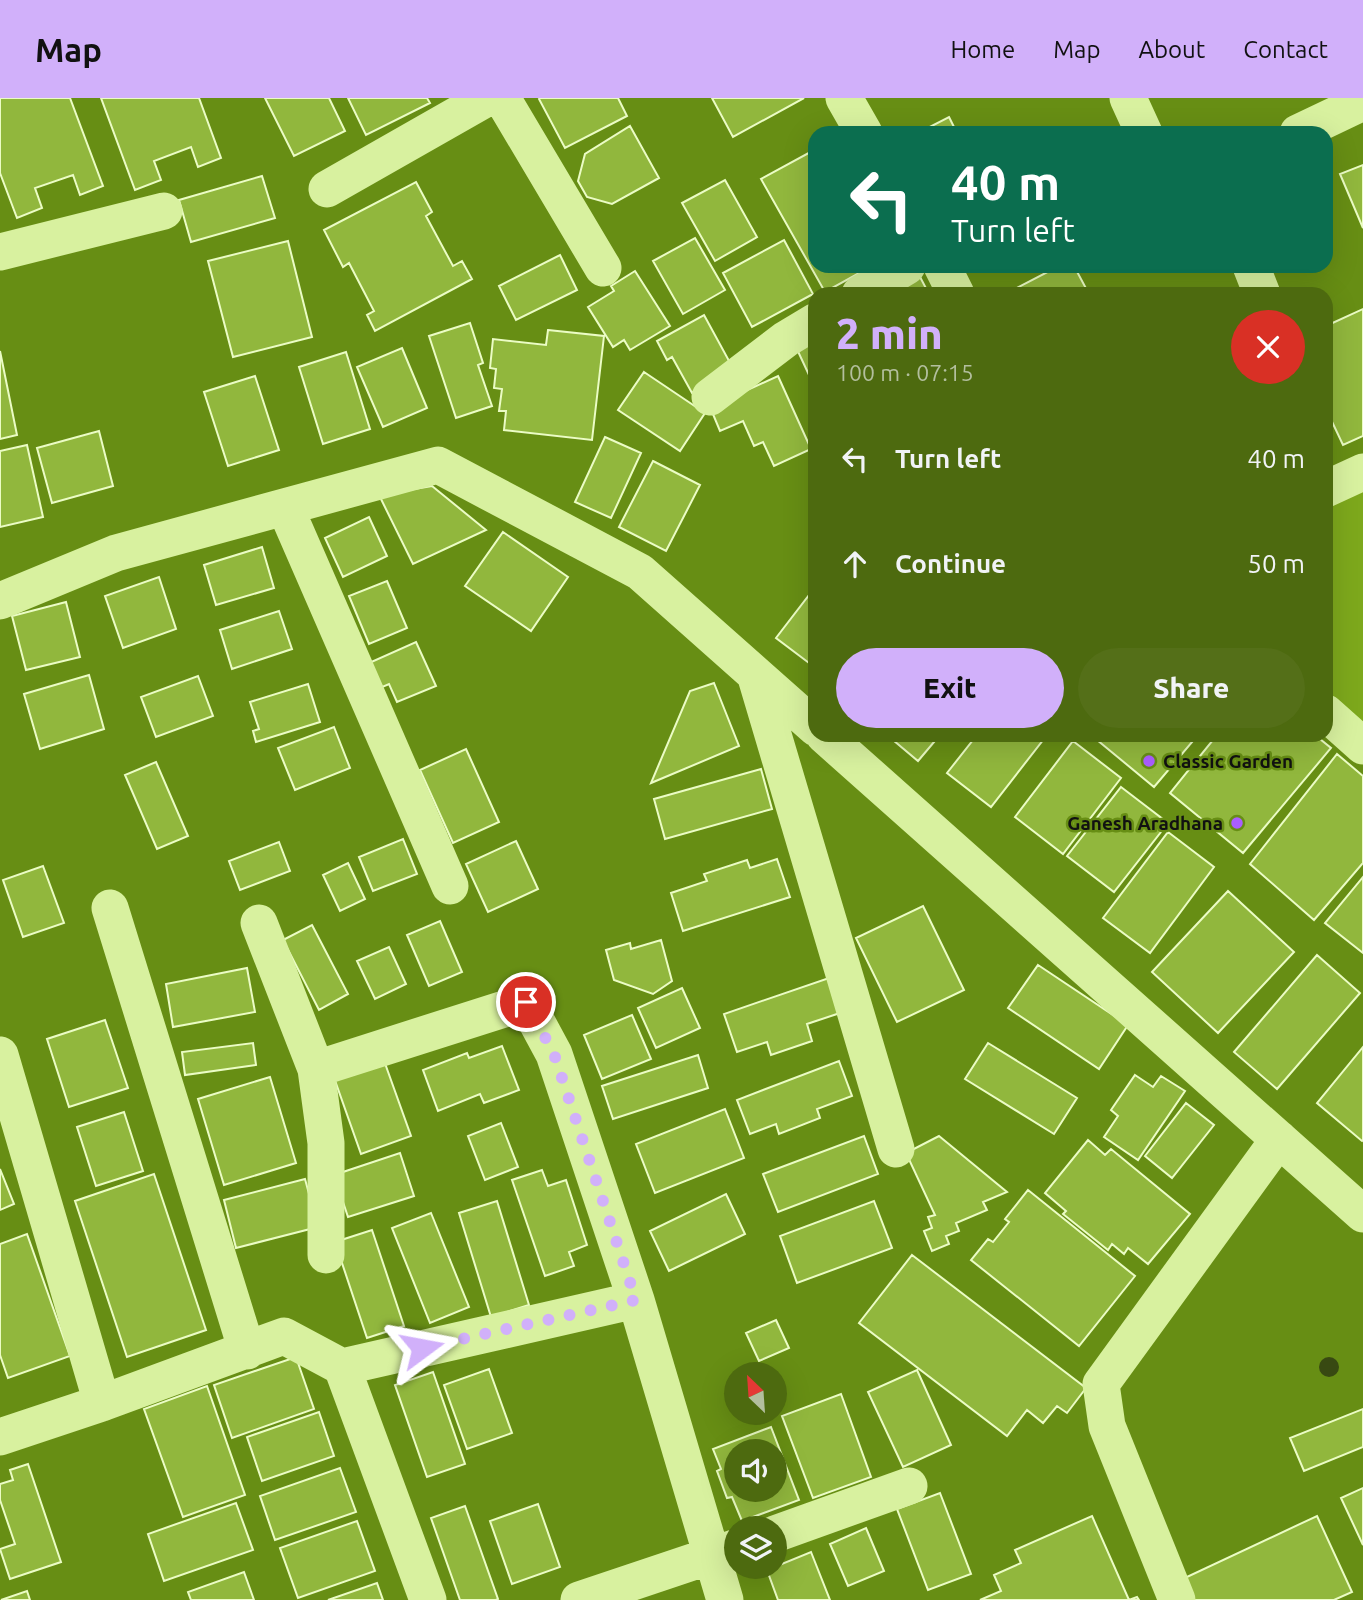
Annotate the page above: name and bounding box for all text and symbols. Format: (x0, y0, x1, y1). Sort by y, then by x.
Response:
text: Map (35, 31, 102, 68)
text: Home (950, 36, 1015, 63)
text: Map (1053, 36, 1100, 63)
text: About (1138, 36, 1205, 63)
text: Contact (1243, 36, 1328, 63)
icon: left (836, 154, 927, 245)
text: 40 m (951, 154, 1060, 209)
text: Turn left (951, 212, 1075, 248)
text: 2 min (836, 310, 943, 357)
button: close (1231, 310, 1305, 384)
text: 100 m · 07:15 (836, 360, 974, 385)
icon: left (836, 440, 874, 478)
text: Turn left (895, 444, 1001, 473)
text: 40 m (1247, 444, 1305, 473)
icon: ahead (836, 545, 874, 583)
text: Continue (895, 549, 1006, 578)
text: 50 m (1247, 549, 1305, 578)
button: Exit (836, 648, 1064, 728)
button: Share (1078, 648, 1305, 728)
place label: Classic Garden (1163, 750, 1293, 772)
marker: Classic Garden (1141, 753, 1157, 769)
place label: Ganesh Aradhana (1067, 812, 1223, 834)
marker: Ganesh Aradhana (1229, 815, 1245, 831)
pin (496, 972, 556, 1032)
icon: arrive (507, 983, 545, 1021)
position arrow (385, 1311, 459, 1385)
north arrow (724, 1362, 788, 1424)
map controls (724, 1362, 787, 1579)
button: sound (724, 1439, 787, 1502)
button: layers (724, 1516, 787, 1579)

